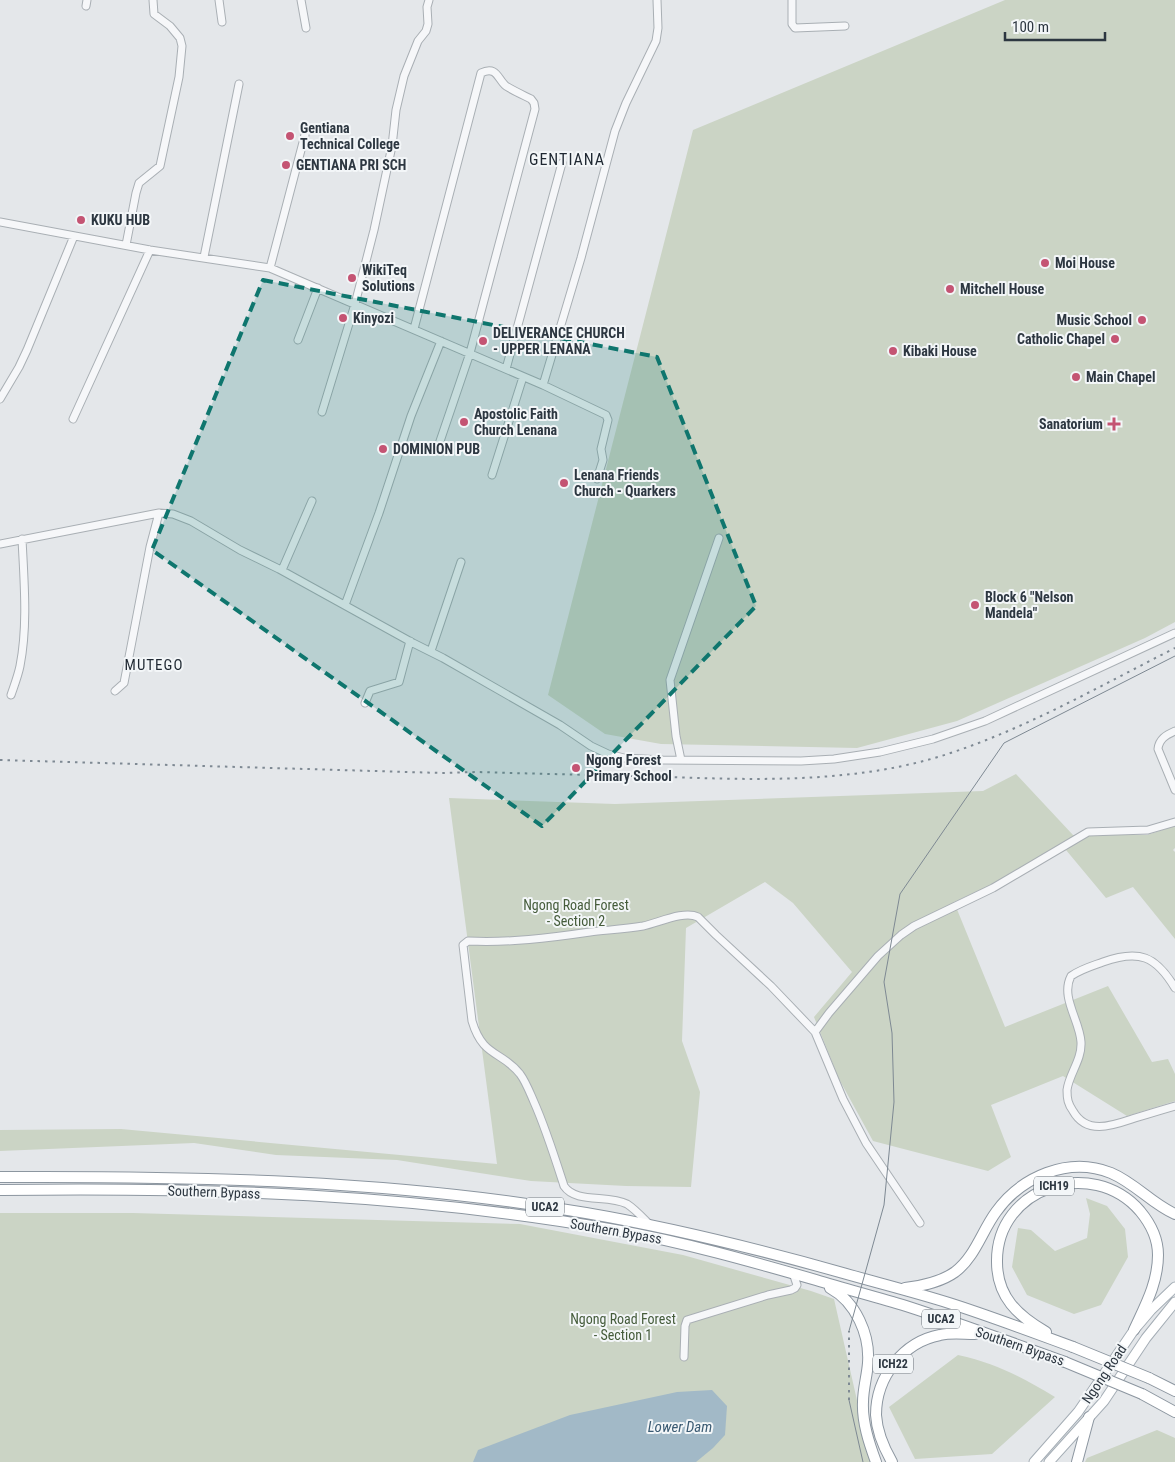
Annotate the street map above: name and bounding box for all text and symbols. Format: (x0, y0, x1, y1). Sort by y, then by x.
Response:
scale bar (1005, 10, 1105, 42)
text: 100 m (1012, 18, 1049, 36)
place label: Gentiana Technical College (300, 120, 400, 152)
marker: Gentiana Technical College (284, 130, 296, 142)
district label: GENTIANA (529, 150, 605, 169)
place label: GENTIANA PRI SCH (296, 157, 406, 173)
marker: GENTIANA PRI SCH (280, 159, 292, 171)
place label: KUKU HUB (91, 212, 150, 228)
marker: KUKU HUB (75, 214, 87, 226)
place label: Moi House (1055, 255, 1115, 271)
marker: Moi House (1039, 257, 1051, 269)
place label: WikiTeq Solutions (362, 262, 415, 294)
marker: WikiTeq Solutions (346, 272, 358, 284)
place label: Mitchell House (960, 281, 1045, 297)
marker: Mitchell House (944, 283, 956, 295)
place label: Kinyozi (353, 310, 394, 326)
marker: Kinyozi (337, 312, 349, 324)
place label: Music School (1057, 312, 1132, 328)
marker: Music School (1136, 314, 1148, 326)
place label: DELIVERANCE CHURCH - UPPER LENANA (493, 325, 625, 357)
place label: Catholic Chapel (1017, 331, 1105, 347)
marker: Catholic Chapel (1109, 333, 1121, 345)
marker: DELIVERANCE CHURCH - UPPER LENANA (477, 335, 489, 347)
place label: Kibaki House (903, 343, 977, 359)
marker: Kibaki House (887, 345, 899, 357)
place label: Main Chapel (1086, 369, 1155, 385)
marker: Main Chapel (1070, 371, 1082, 383)
place label: Apostolic Faith Church Lenana (474, 406, 558, 438)
marker: Apostolic Faith Church Lenana (458, 416, 470, 428)
place label: Sanatorium (1039, 416, 1103, 432)
marker: Sanatorium (1107, 417, 1121, 431)
place label: DOMINION PUB (393, 441, 480, 457)
marker: DOMINION PUB (377, 443, 389, 455)
place label: Lenana Friends Church - Quarkers (574, 467, 676, 499)
marker: Lenana Friends Church - Quarkers (558, 477, 570, 489)
place label: Block 6 "Nelson Mandela" (985, 589, 1074, 621)
marker: Block 6 "Nelson Mandela" (969, 599, 981, 611)
district label: MUTEGO (125, 656, 183, 674)
place label: Ngong Forest Primary School (586, 752, 672, 784)
marker: Ngong Forest Primary School (570, 762, 582, 774)
park label: Ngong Road Forest - Section 2 (523, 897, 629, 929)
road number: ICH19 (1034, 1176, 1074, 1196)
street label: Southern Bypass (167, 1182, 261, 1202)
road number: UCA2 (526, 1198, 564, 1216)
street label: Southern Bypass (569, 1215, 663, 1247)
road number: UCA2 (922, 1310, 960, 1328)
park label: Ngong Road Forest - Section 1 (570, 1311, 676, 1343)
street label: Southern Bypass (974, 1323, 1066, 1369)
street label: Ngong Road (1078, 1341, 1130, 1407)
road number: ICH22 (873, 1355, 913, 1374)
water label: Lower Dam (648, 1418, 712, 1436)

